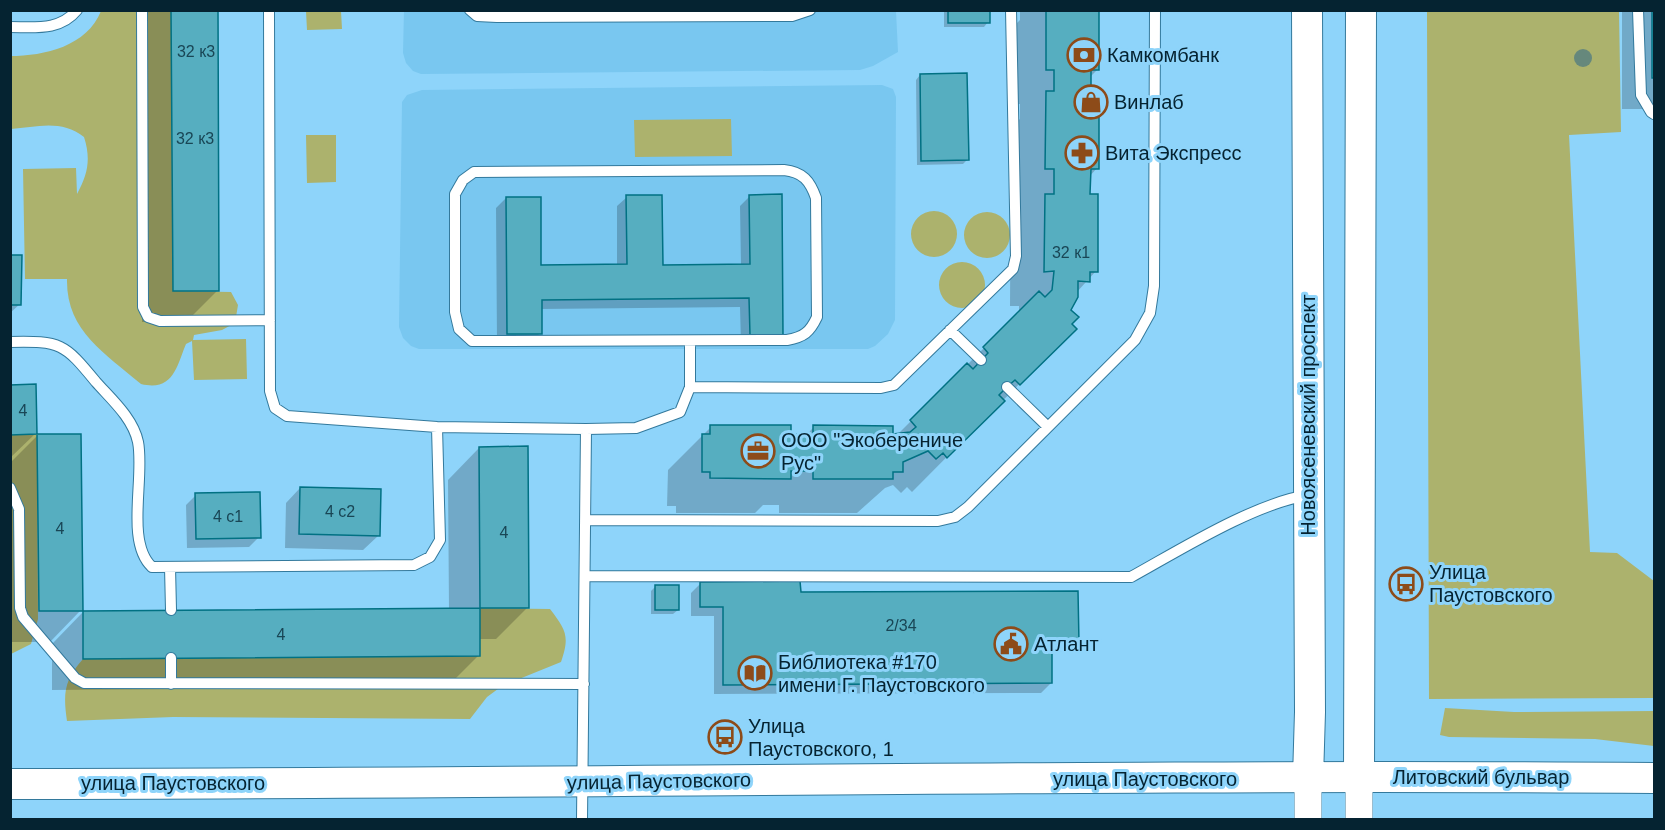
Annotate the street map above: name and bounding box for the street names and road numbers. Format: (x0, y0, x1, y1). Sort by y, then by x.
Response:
street label: Новоясеневский проспект (1297, 294, 1319, 536)
street label: Литовский бульвар (1393, 766, 1569, 788)
street label: улица Паустовского (567, 768, 751, 794)
street label: улица Паустовского (1053, 768, 1237, 790)
street label: улица Паустовского (81, 772, 265, 794)

